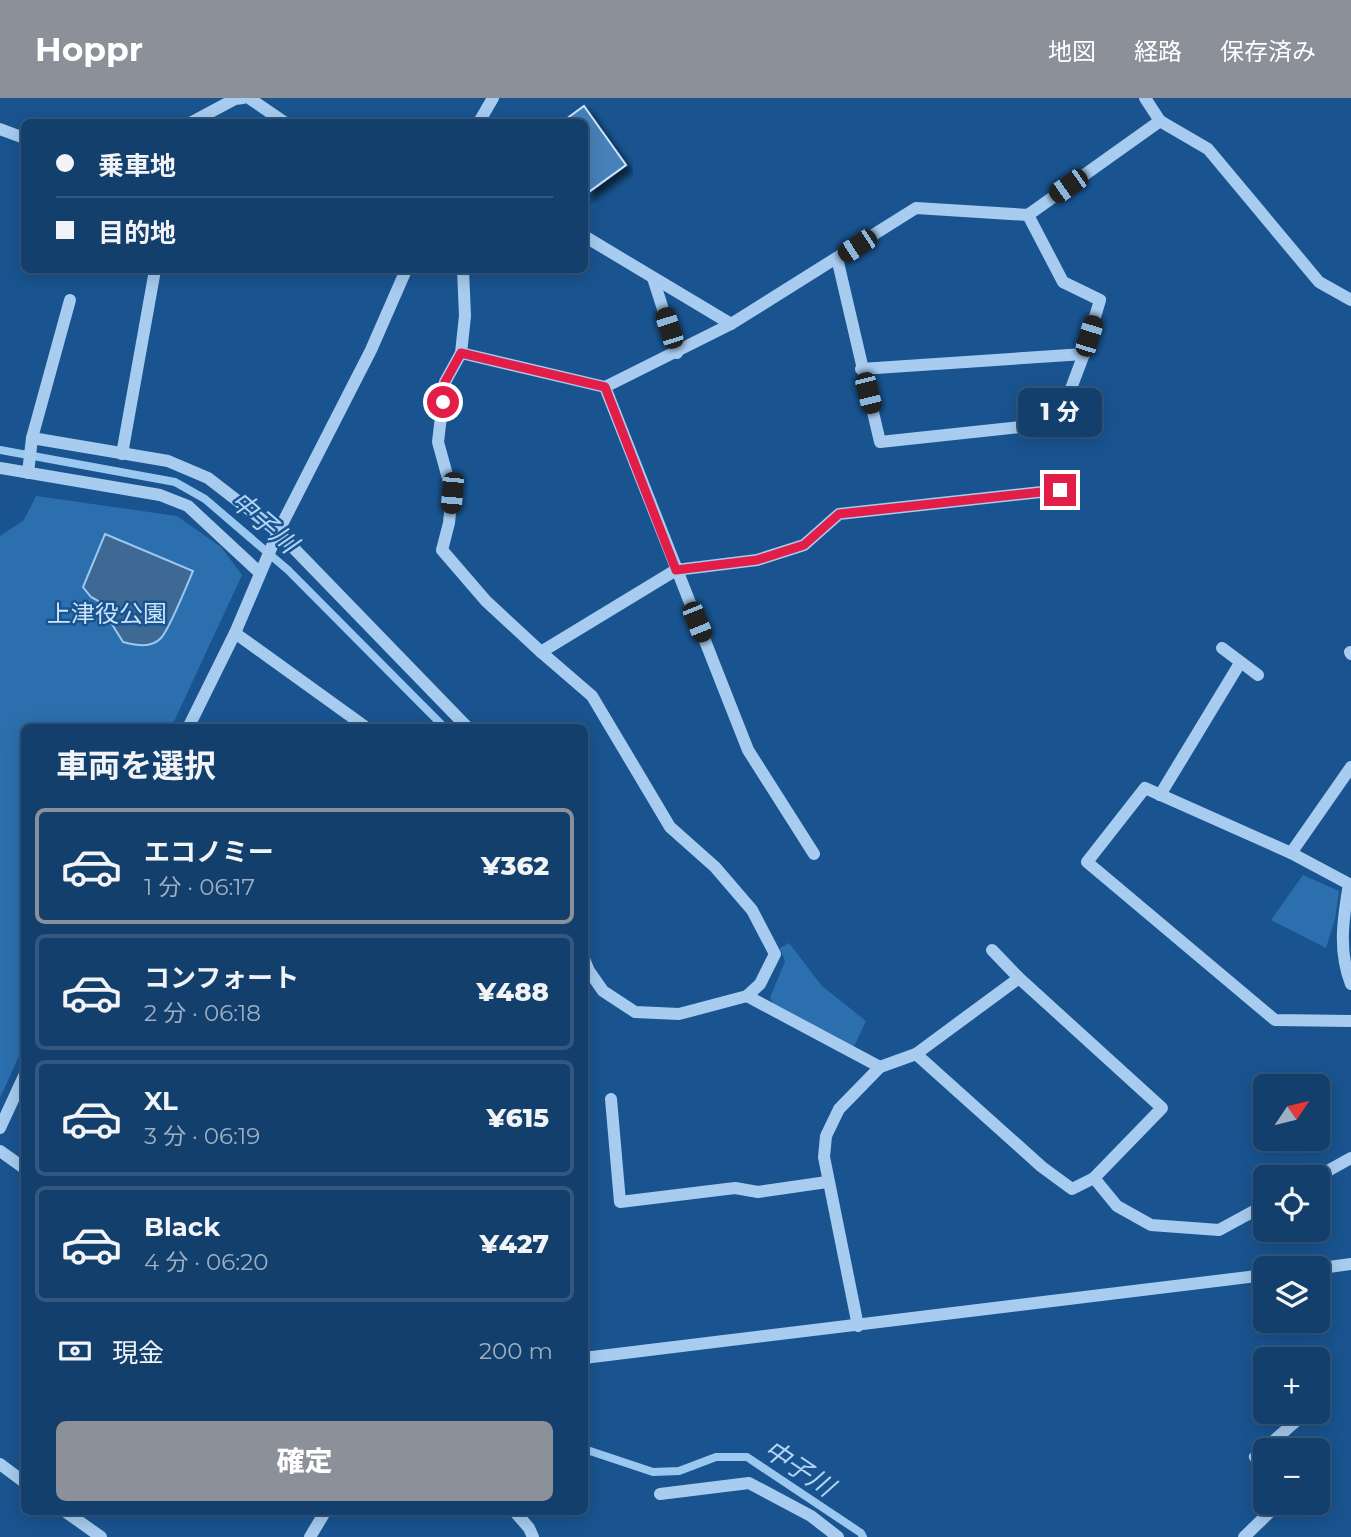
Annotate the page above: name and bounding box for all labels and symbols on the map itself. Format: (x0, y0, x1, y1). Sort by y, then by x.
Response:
car (1045, 165, 1092, 207)
car (834, 226, 881, 266)
car (653, 305, 686, 351)
car (1073, 313, 1106, 359)
car (853, 370, 884, 416)
route start (427, 386, 459, 418)
callout: 1 分 (1018, 388, 1102, 438)
car (440, 471, 465, 515)
route end (1044, 474, 1076, 506)
water label: 中子川 (224, 484, 306, 562)
park label: 上津役公園 (47, 599, 167, 628)
car (680, 599, 715, 645)
north arrow (1253, 1074, 1330, 1152)
water label: 中子川 (758, 1433, 843, 1505)

